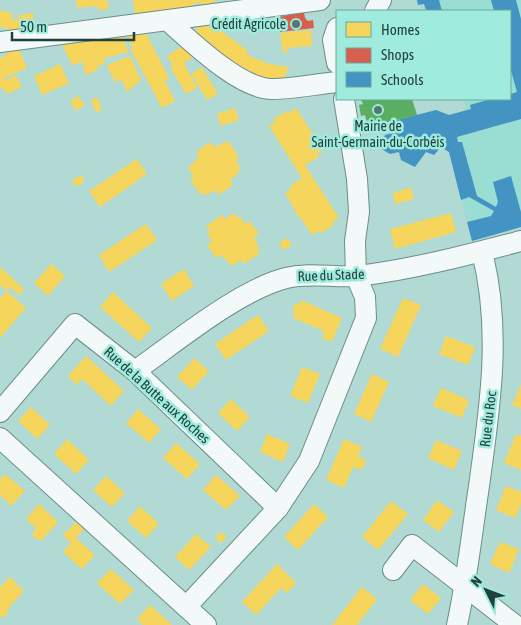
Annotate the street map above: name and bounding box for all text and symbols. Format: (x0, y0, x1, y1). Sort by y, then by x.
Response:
scale bar (12, 10, 135, 42)
legend (336, 10, 511, 100)
place label: Crédit Agricole (212, 16, 286, 32)
text: 50 m (20, 18, 47, 35)
marker: Crédit Agricole (290, 18, 302, 30)
text: Homes (381, 21, 420, 38)
text: Shops (381, 46, 414, 63)
text: Schools (381, 71, 424, 88)
marker: Mairie de Saint-Germain-du-Corbéis (372, 104, 384, 116)
place label: Mairie de Saint-Germain-du-Corbéis (312, 118, 445, 150)
street label: Rue du Stade (297, 266, 365, 284)
street label: Rue de la Butte aux Roches (101, 343, 213, 447)
street label: Rue du Roc (477, 389, 499, 448)
north arrow (461, 565, 511, 615)
text: N (468, 573, 485, 590)

